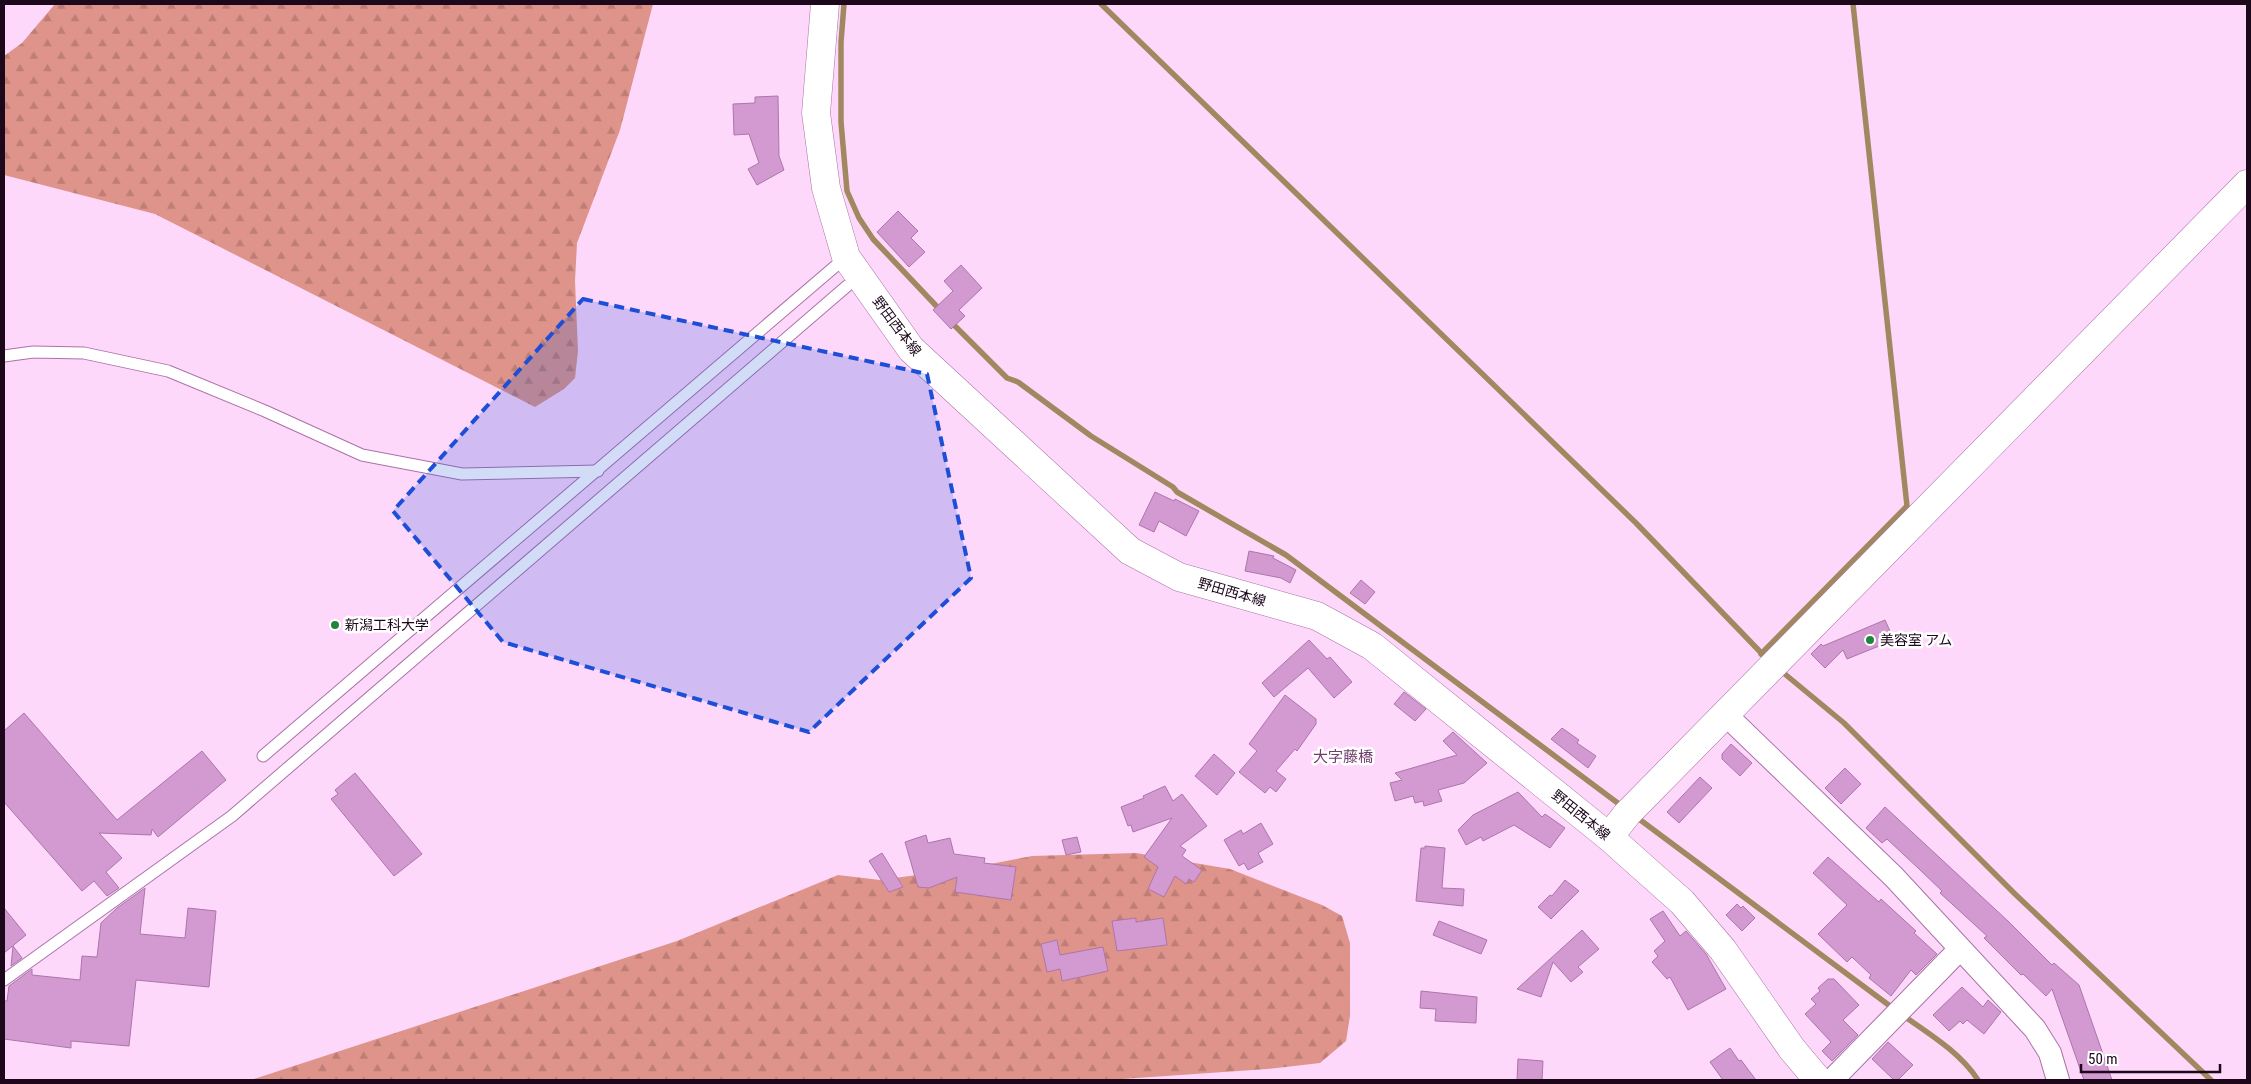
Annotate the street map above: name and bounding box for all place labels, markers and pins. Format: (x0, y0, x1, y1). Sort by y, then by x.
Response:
place label: 新潟工科大学 (345, 617, 429, 633)
marker: 新潟工科大学 (329, 619, 341, 631)
place label: 美容室 アム (1880, 632, 1952, 648)
marker: 美容室 アム (1864, 634, 1876, 646)

